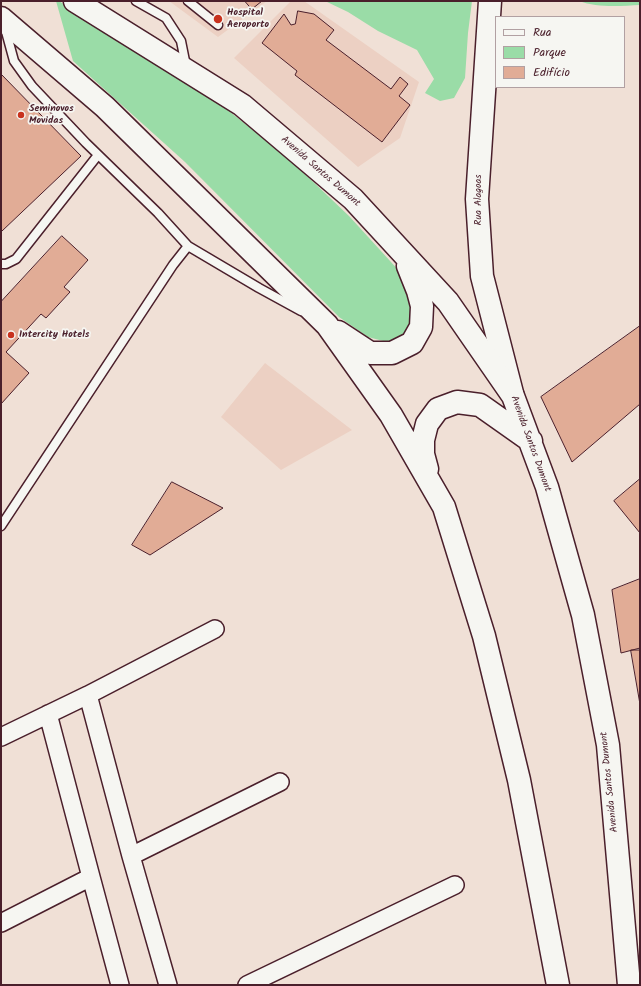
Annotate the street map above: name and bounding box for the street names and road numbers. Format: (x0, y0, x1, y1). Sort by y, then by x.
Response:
street label: Avenida Santos Dumont (278, 134, 362, 210)
street label: Rua Alagoas (473, 175, 485, 225)
street label: Avenida Santos Dumont (507, 394, 553, 494)
street label: Avenida Santos Dumont (599, 731, 621, 833)

